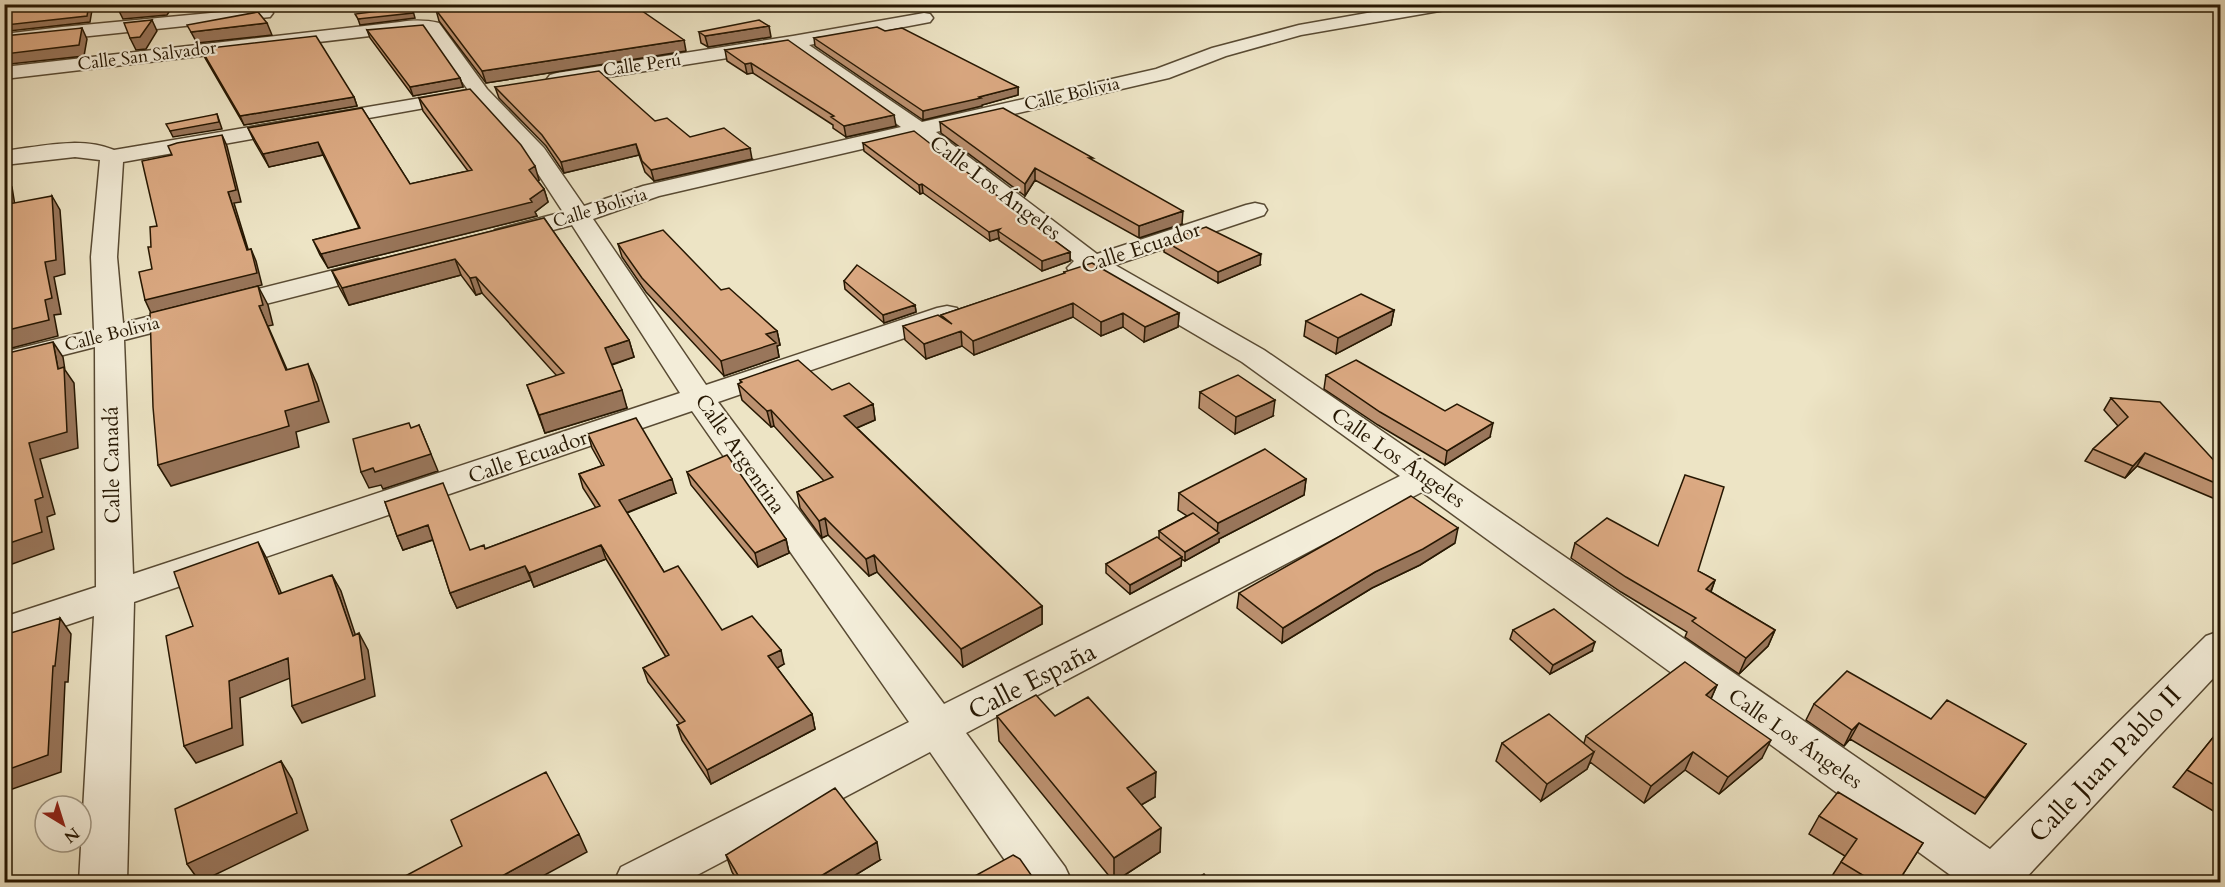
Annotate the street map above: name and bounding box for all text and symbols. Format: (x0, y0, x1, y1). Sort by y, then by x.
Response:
street label: Calle San Salvador (76, 35, 218, 77)
street label: Calle Perú (601, 47, 683, 83)
street label: Calle Bolivia (1022, 71, 1122, 117)
street label: Calle Los Ángeles (923, 129, 1067, 247)
street label: Calle Bolivia (550, 182, 650, 234)
street label: Calle Ecuador (1077, 215, 1205, 281)
street label: Calle Bolivia (62, 310, 162, 358)
street label: Calle Argentina (688, 388, 792, 520)
street label: Calle Los Ángeles (1325, 401, 1471, 515)
street label: Calle Canadá (96, 406, 128, 524)
street label: Calle Ecuador (465, 423, 592, 491)
street label: Calle España (962, 634, 1102, 728)
street label: Calle Juan Pablo II (2021, 678, 2189, 850)
street label: Calle Los Ángeles (1722, 682, 1868, 796)
north arrow (33, 794, 93, 854)
text: N (59, 822, 84, 848)

